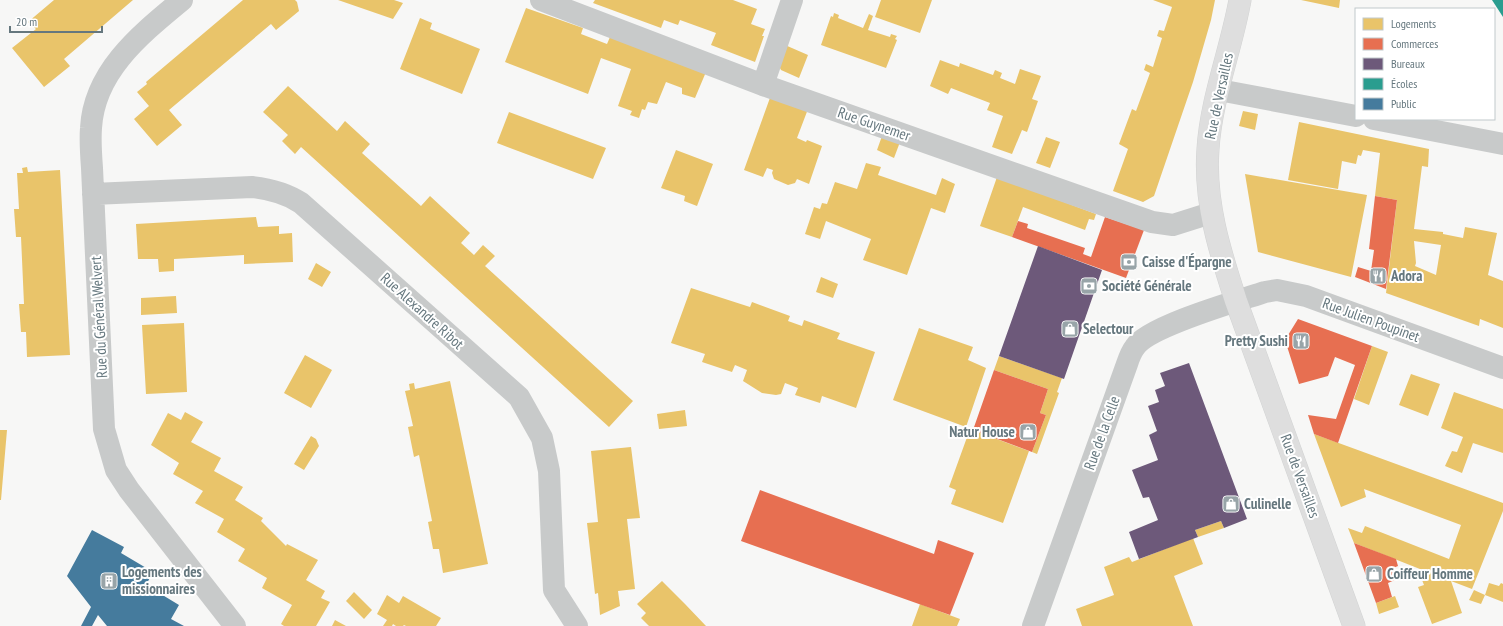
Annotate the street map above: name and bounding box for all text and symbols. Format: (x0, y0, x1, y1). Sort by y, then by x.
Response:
scale bar (10, 8, 102, 34)
legend (1355, 8, 1495, 120)
text: 20 m (16, 14, 37, 29)
text: Logements (1391, 16, 1436, 31)
text: Commerces (1391, 36, 1438, 51)
street label: Rue de Versailles (1200, 51, 1237, 141)
text: Bureaux (1391, 56, 1425, 71)
text: Écoles (1391, 76, 1417, 91)
text: Public (1391, 96, 1417, 111)
street label: Rue Guynemer (835, 102, 914, 145)
bank icon: Caisse d'Épargne (1119, 252, 1139, 272)
place label: Caisse d'Épargne (1142, 252, 1232, 271)
street label: Rue du Général Welvert (86, 256, 111, 378)
restaurant icon: Adora (1368, 266, 1388, 286)
place label: Adora (1390, 266, 1422, 285)
street label: Rue Alexandre Ribot (377, 268, 468, 353)
bank icon: Société Générale (1079, 276, 1099, 296)
place label: Société Générale (1102, 276, 1192, 295)
street label: Rue Julien Poupinet (1320, 293, 1422, 346)
shop icon: Selectour (1060, 319, 1080, 339)
place label: Selectour (1083, 319, 1134, 338)
place label: Pretty Sushi (1225, 331, 1288, 350)
restaurant icon: Pretty Sushi (1291, 331, 1311, 351)
street label: Rue de la Celle (1079, 393, 1124, 472)
place label: Natur House (949, 422, 1015, 441)
shop icon: Natur House (1018, 422, 1038, 442)
street label: Rue de Versailles (1277, 431, 1324, 520)
shop icon: Culinelle (1221, 494, 1241, 514)
place label: Culinelle (1244, 494, 1291, 513)
place label: Logements des missionnaires (122, 562, 202, 598)
shop icon: Coiffeur Homme (1364, 564, 1384, 584)
place label: Coiffeur Homme (1387, 564, 1473, 583)
building icon: Logements des missionnaires (99, 571, 119, 591)

